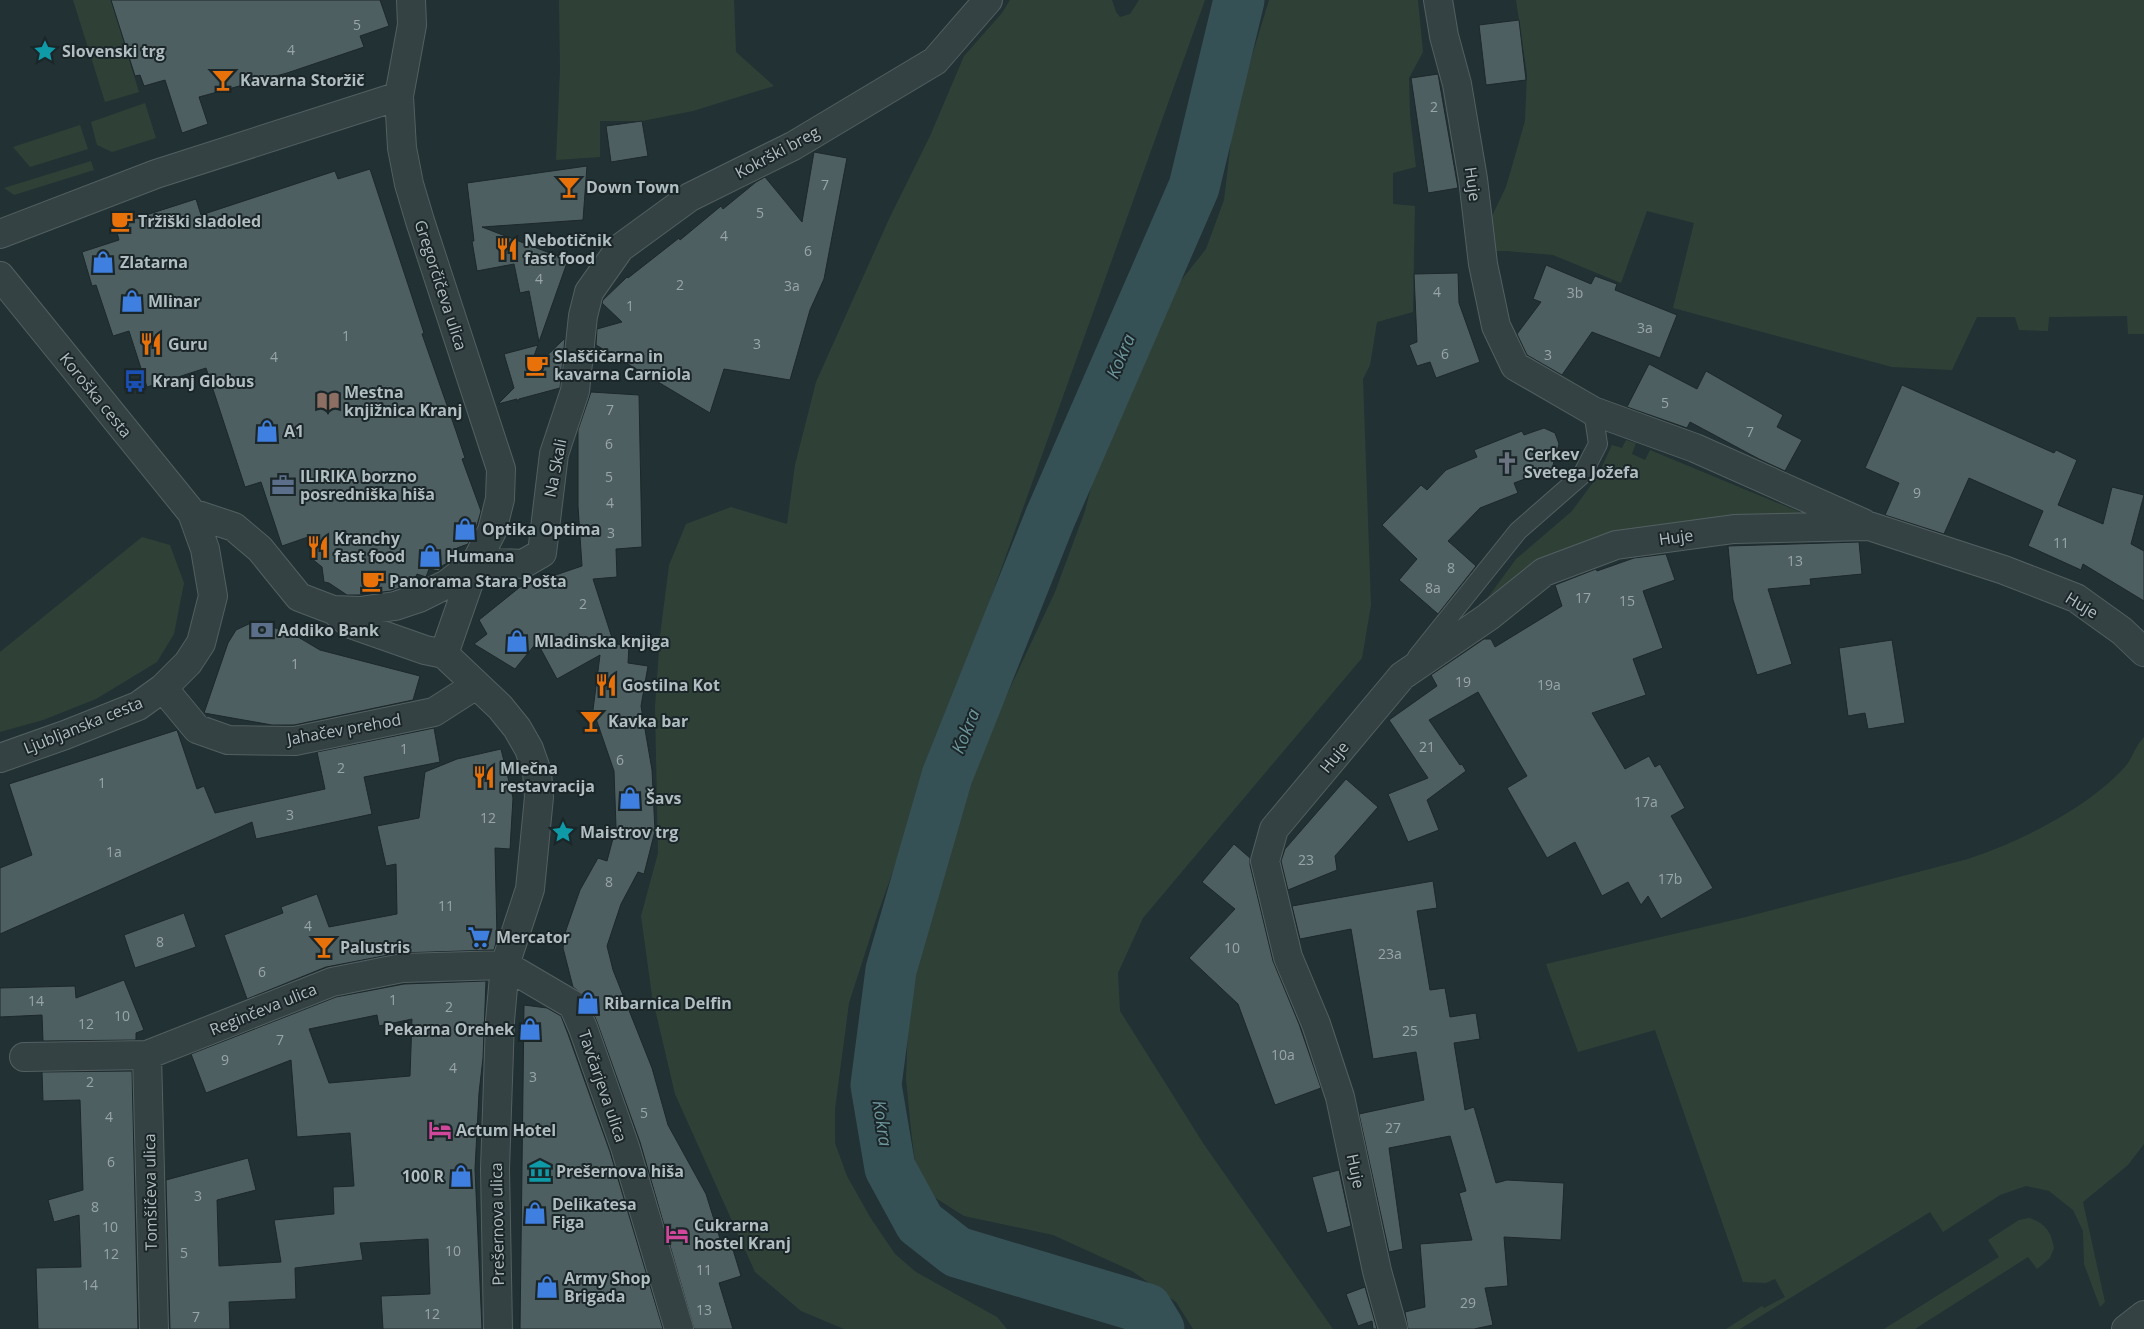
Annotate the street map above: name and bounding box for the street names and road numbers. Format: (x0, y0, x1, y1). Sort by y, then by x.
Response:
street label: Kokrški breg (731, 120, 823, 183)
street label: Huje (1460, 165, 1486, 203)
street label: Gregorčičeva ulica (410, 217, 472, 353)
street label: Koroška cesta (55, 348, 137, 442)
street label: Na Skali (539, 437, 571, 499)
street label: Huje (1657, 524, 1695, 550)
street label: Huje (2061, 587, 2103, 623)
street label: Ljubljanska cesta (20, 691, 146, 759)
street label: Jahačev prehod (283, 708, 403, 750)
street label: Huje (1315, 737, 1353, 777)
street label: Reginčeva ulica (206, 978, 320, 1040)
street label: Tavčarjeva ulica (574, 1027, 632, 1145)
street label: Tomšičeva ulica (138, 1133, 162, 1251)
street label: Huje (1342, 1152, 1370, 1190)
street label: Prešernova ulica (485, 1162, 509, 1286)

